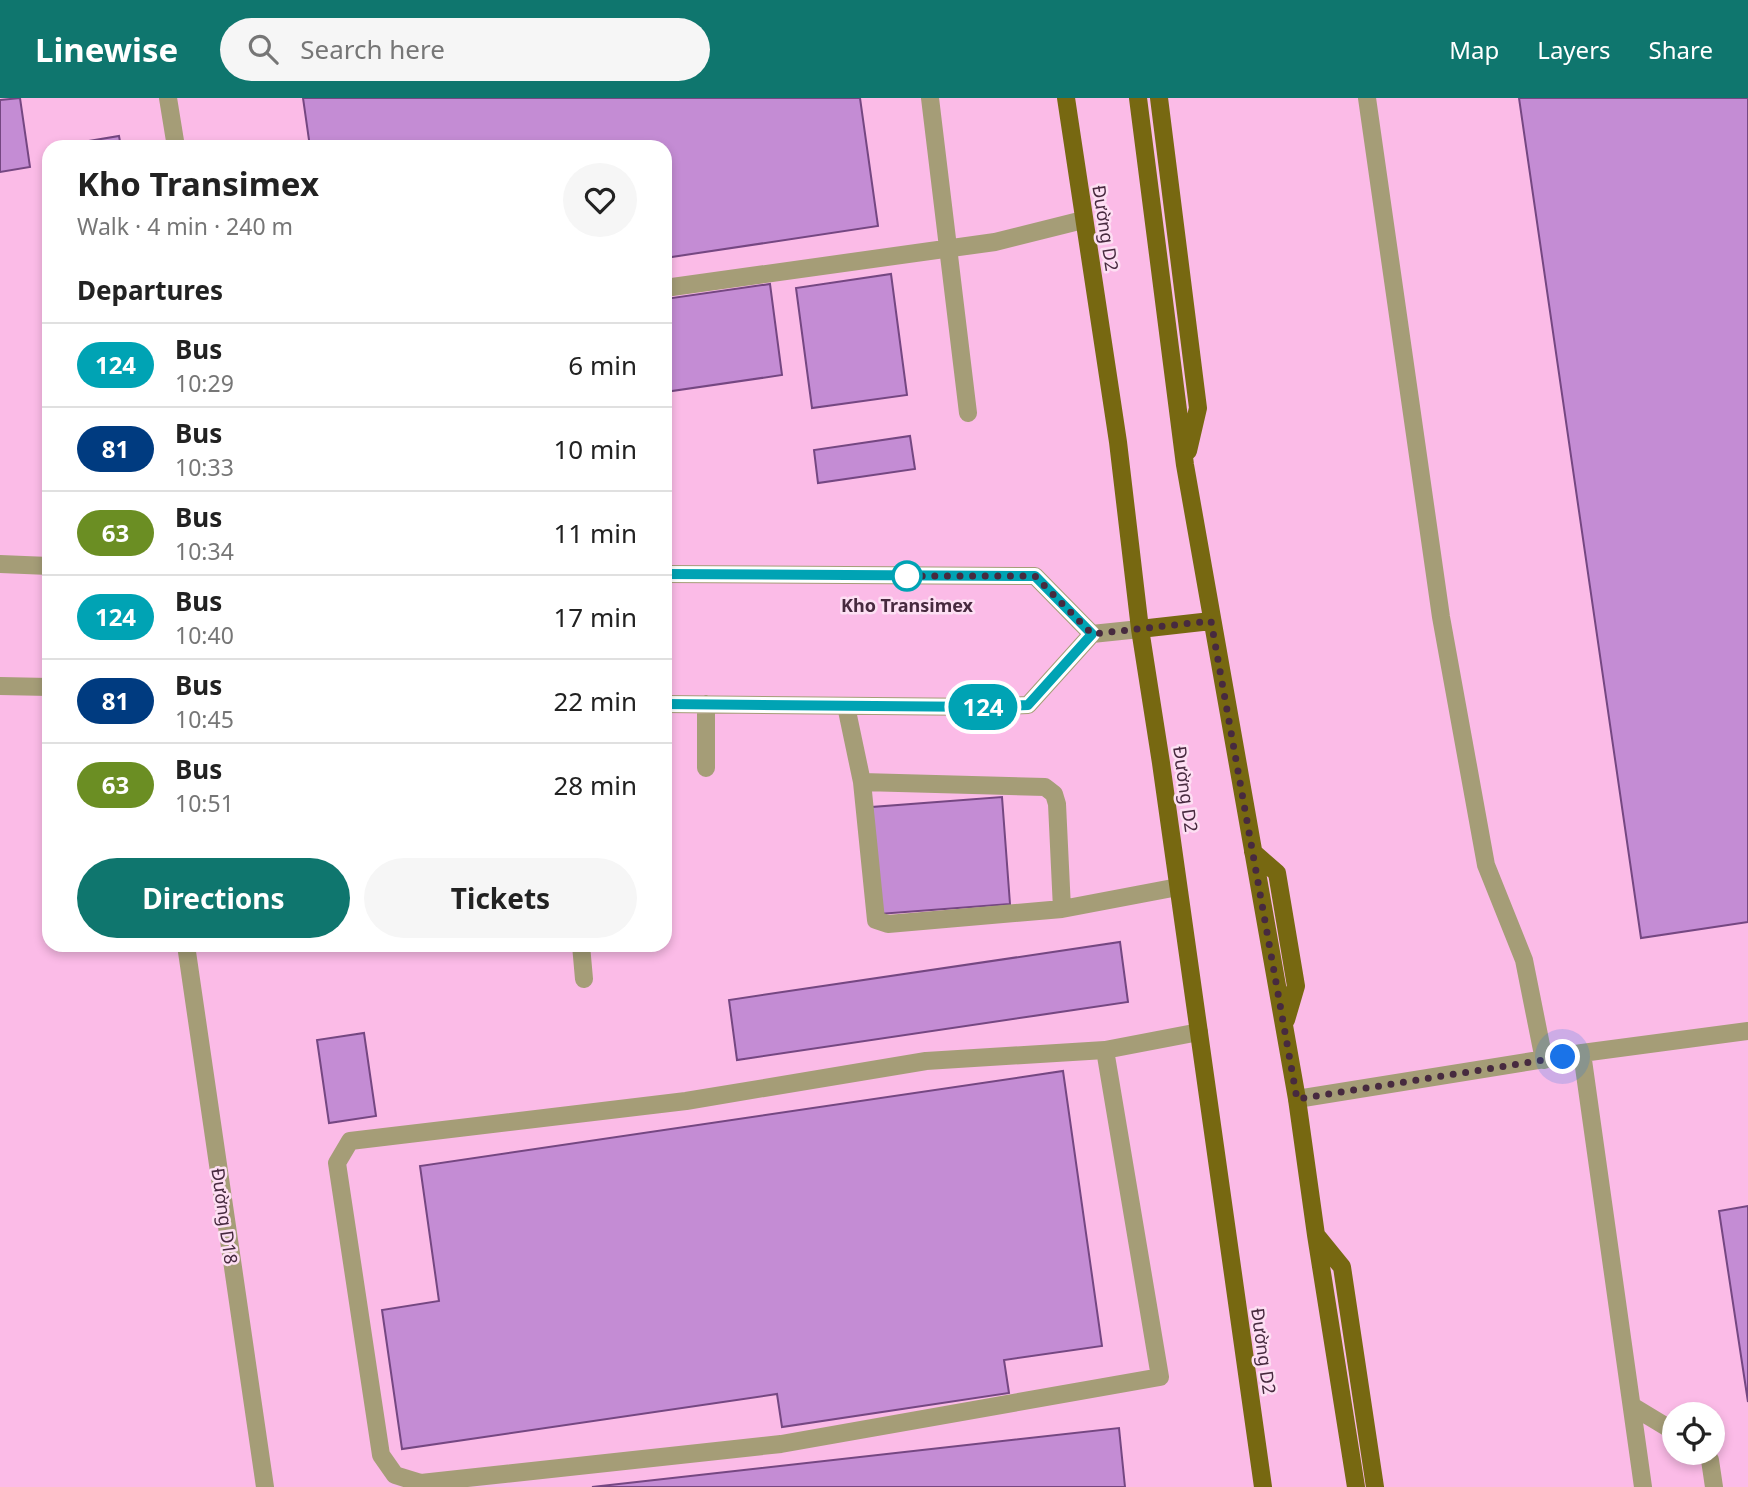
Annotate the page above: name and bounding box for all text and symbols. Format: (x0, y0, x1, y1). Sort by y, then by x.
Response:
search box (220, 18, 710, 81)
text: Linewise (35, 27, 178, 72)
icon: search (244, 30, 282, 68)
text: Search here (300, 31, 445, 67)
text: Map (1449, 33, 1499, 66)
text: Layers (1537, 33, 1611, 66)
text: Share (1649, 33, 1713, 66)
text: Kho Transimex (77, 161, 319, 206)
button: heart (563, 163, 637, 237)
street label: Đường D2 (1087, 183, 1125, 273)
text: Walk · 4 min · 240 m (77, 210, 293, 242)
text: Departures (77, 272, 223, 308)
text: Bus (175, 331, 222, 367)
text: 6 min (568, 347, 637, 383)
text: 124 (95, 348, 136, 381)
text: 10:29 (175, 367, 234, 399)
text: Bus (175, 415, 222, 451)
text: 10 min (553, 431, 637, 467)
text: 81 (102, 432, 129, 465)
text: 10:33 (175, 451, 234, 483)
text: Bus (175, 499, 222, 535)
text: 11 min (553, 515, 637, 551)
text: 63 (102, 516, 129, 549)
text: 10:34 (175, 535, 234, 567)
marker: Kho Transimex (892, 561, 922, 591)
text: Bus (175, 583, 222, 619)
place label: Kho Transimex (841, 593, 974, 617)
text: 17 min (553, 599, 637, 635)
text: 124 (95, 600, 136, 633)
text: 10:40 (175, 619, 234, 651)
text: Bus (175, 667, 222, 703)
text: 22 min (553, 683, 637, 719)
text: 81 (102, 684, 129, 717)
line badge: 124 (943, 684, 1023, 730)
text: 124 (962, 690, 1004, 723)
text: 10:45 (175, 703, 234, 735)
street label: Đường D2 (1168, 744, 1204, 834)
text: Bus (175, 751, 222, 787)
text: 28 min (553, 767, 637, 803)
text: 63 (102, 768, 129, 801)
text: 10:51 (175, 787, 234, 819)
button: Directions (77, 858, 350, 938)
button: Tickets (364, 858, 637, 938)
your location (1545, 1039, 1580, 1074)
street label: Đường D18 (206, 1166, 244, 1266)
street label: Đường D2 (1246, 1306, 1282, 1396)
map controls (1662, 1402, 1725, 1465)
button: locate (1662, 1402, 1725, 1465)

